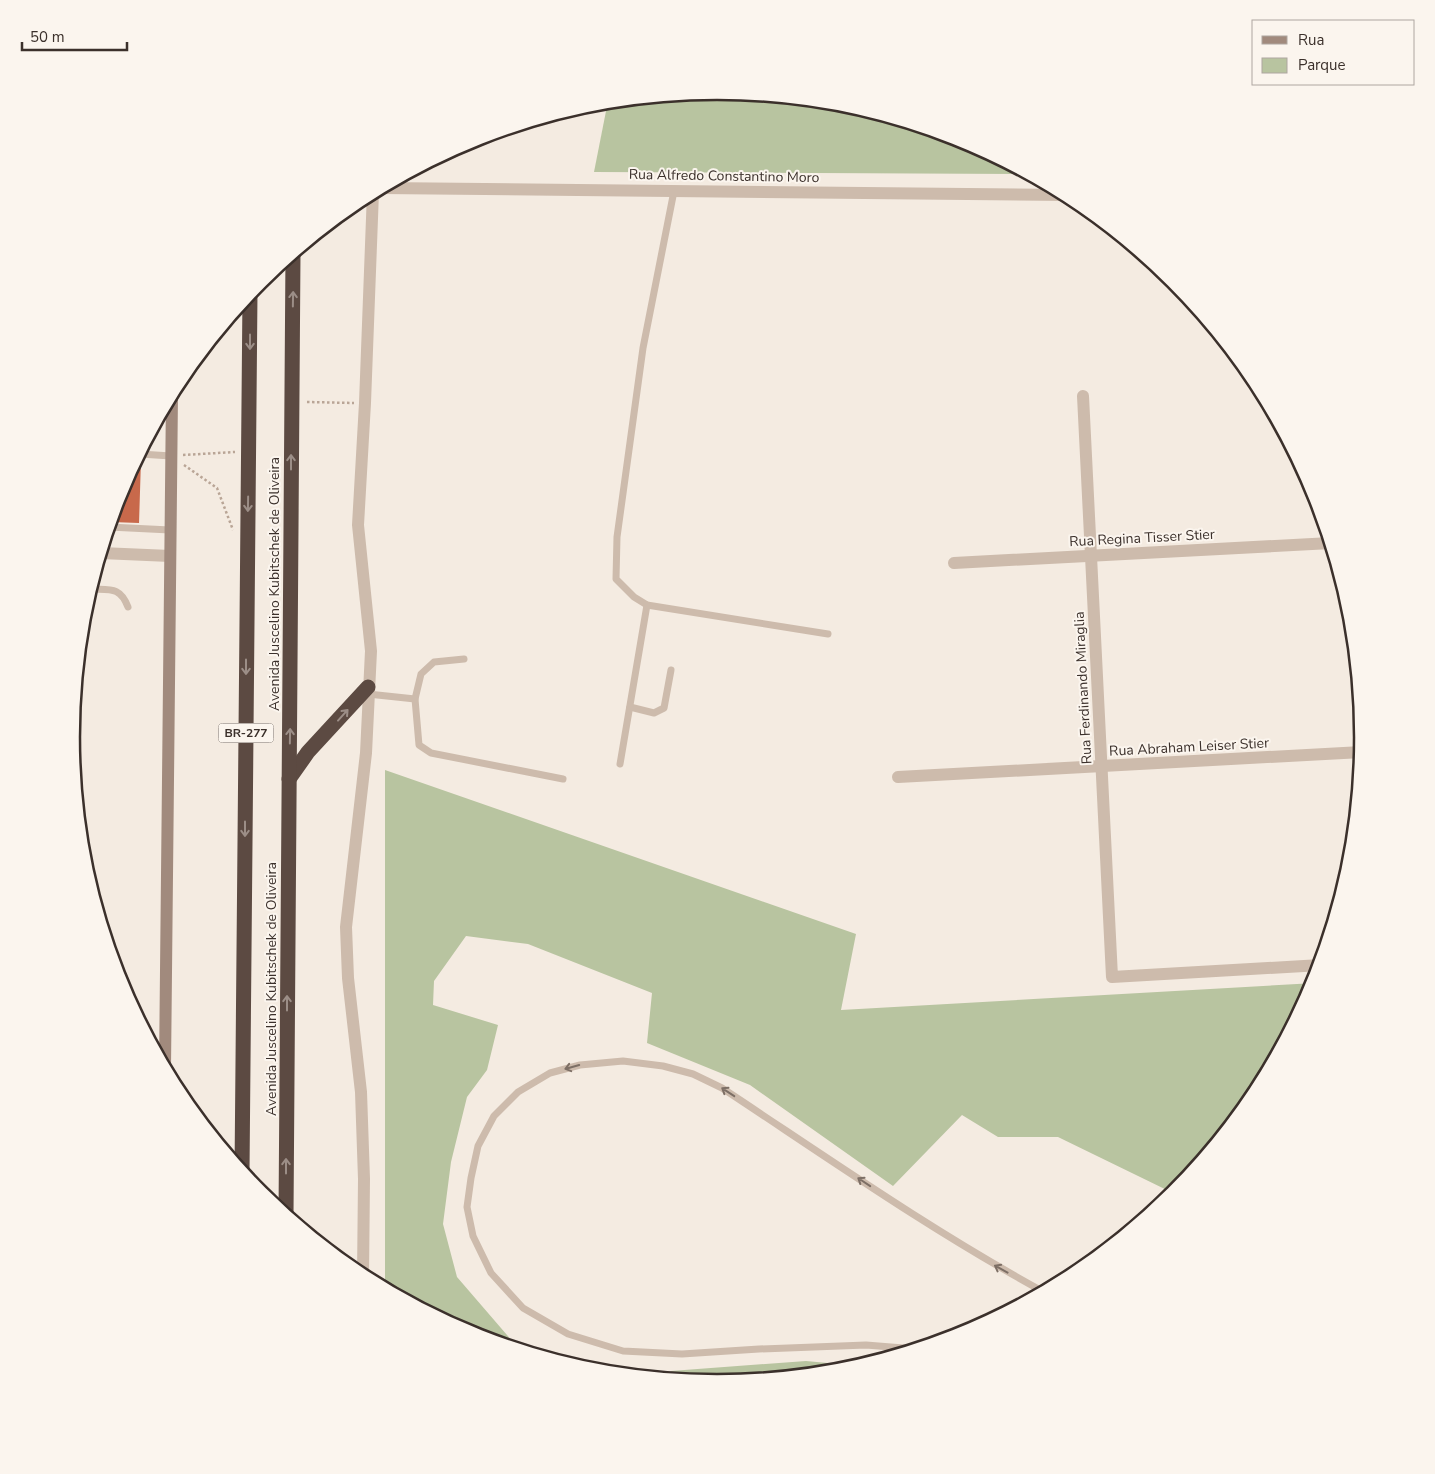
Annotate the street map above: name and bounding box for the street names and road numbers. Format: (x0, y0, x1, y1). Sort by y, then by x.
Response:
street label: Rua Alfredo Constantino Moro (629, 165, 820, 187)
street label: Avenida Juscelino Kubitschek de Oliveira (265, 457, 284, 711)
street label: Rua Regina Tisser Stier (1069, 525, 1215, 551)
street label: Rua Ferdinando Miraglia (1070, 611, 1096, 765)
road number: BR-277 (218, 724, 274, 742)
street label: Rua Abraham Leiser Stier (1109, 733, 1269, 761)
street label: Avenida Juscelino Kubitschek de Oliveira (262, 862, 281, 1116)

